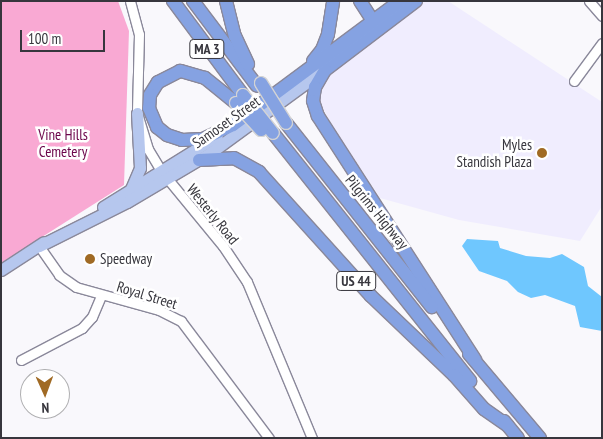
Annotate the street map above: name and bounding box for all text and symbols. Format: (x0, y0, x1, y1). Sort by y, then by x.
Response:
scale bar (22, 20, 108, 52)
text: 100 m (28, 29, 61, 48)
road number: MA 3 (188, 38, 226, 61)
street label: Samoset Street (189, 92, 263, 152)
park label: Vine Hills Cemetery (38, 125, 88, 160)
place label: Myles Standish Plaza (457, 135, 532, 170)
marker: Myles Standish Plaza (536, 147, 548, 159)
street label: Pilgrims Highway (342, 171, 412, 253)
street label: Westerly Road (183, 180, 243, 248)
place label: Speedway (100, 250, 152, 268)
marker: Speedway (84, 253, 96, 265)
road number: US 44 (336, 270, 376, 292)
street label: Royal Street (115, 277, 179, 313)
north arrow (20, 369, 70, 419)
text: N (41, 399, 50, 417)

